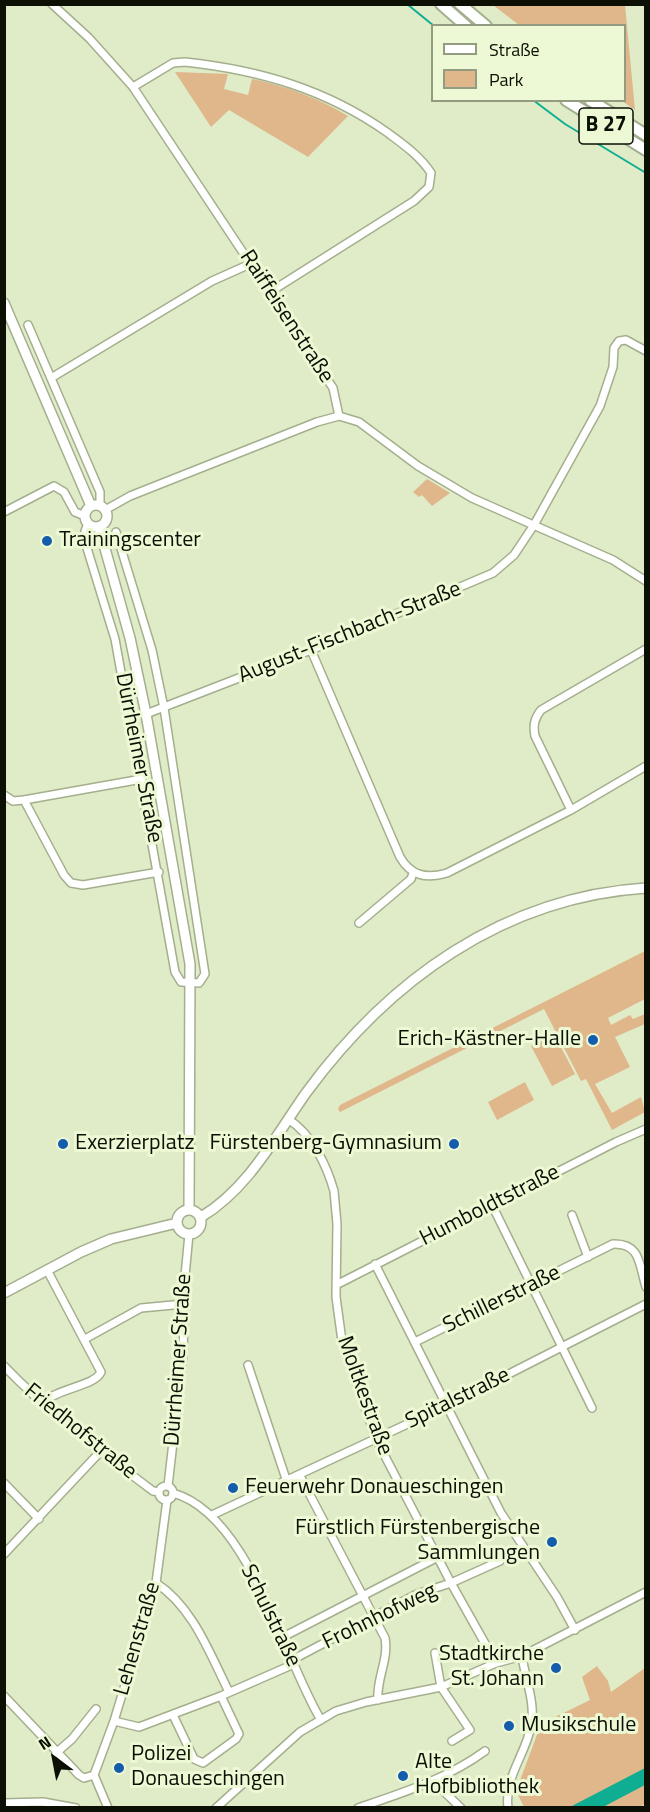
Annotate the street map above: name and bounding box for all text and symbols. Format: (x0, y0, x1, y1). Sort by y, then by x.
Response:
legend (431, 24, 626, 102)
text: Straße (489, 36, 540, 63)
text: Park (489, 66, 523, 93)
road number: B 27 (579, 108, 633, 144)
street label: Raiffeisenstraße (233, 246, 339, 388)
place label: Trainingscenter (59, 528, 201, 554)
marker: Trainingscenter (40, 534, 54, 548)
street label: August-Fischbach-Straße (235, 576, 465, 690)
street label: Dürrheimer Straße (109, 671, 167, 845)
place label: Erich-Kästner-Halle (398, 1027, 581, 1053)
marker: Erich-Kästner-Halle (586, 1033, 600, 1047)
place label: Exerzierplatz (75, 1131, 195, 1157)
place label: Fürstenberg-Gymnasium (209, 1131, 442, 1157)
marker: Exerzierplatz (56, 1137, 70, 1151)
marker: Fürstenberg-Gymnasium (447, 1137, 461, 1151)
street label: Humboldtstraße (416, 1160, 564, 1252)
street label: Schillerstraße (439, 1260, 565, 1340)
street label: Dürrheimer Straße (160, 1273, 198, 1447)
street label: Moltkestraße (330, 1333, 398, 1459)
street label: Spitalstraße (402, 1362, 514, 1436)
street label: Friedhofstraße (18, 1379, 142, 1485)
place label: Feuerwehr Donaueschingen (245, 1475, 504, 1501)
marker: Feuerwehr Donaueschingen (226, 1481, 240, 1495)
place label: Fürstlich Fürstenbergische Sammlungen (295, 1516, 540, 1568)
marker: Fürstlich Fürstenbergische Sammlungen (545, 1535, 559, 1549)
street label: Schulstraße (234, 1561, 306, 1671)
street label: Frohnhofweg (319, 1578, 441, 1656)
street label: Lehenstraße (109, 1579, 167, 1699)
place label: Stadtkirche St. Johann (439, 1642, 544, 1694)
marker: Stadtkirche St. Johann (549, 1661, 563, 1675)
place label: Musikschule (521, 1713, 636, 1739)
marker: Musikschule (502, 1719, 516, 1733)
north arrow (24, 1728, 84, 1788)
text: N (33, 1730, 56, 1756)
place label: Polizei Donaueschingen (131, 1742, 285, 1794)
place label: Alte Hofbibliothek (415, 1750, 539, 1802)
marker: Polizei Donaueschingen (112, 1761, 126, 1775)
marker: Alte Hofbibliothek (396, 1769, 410, 1783)

